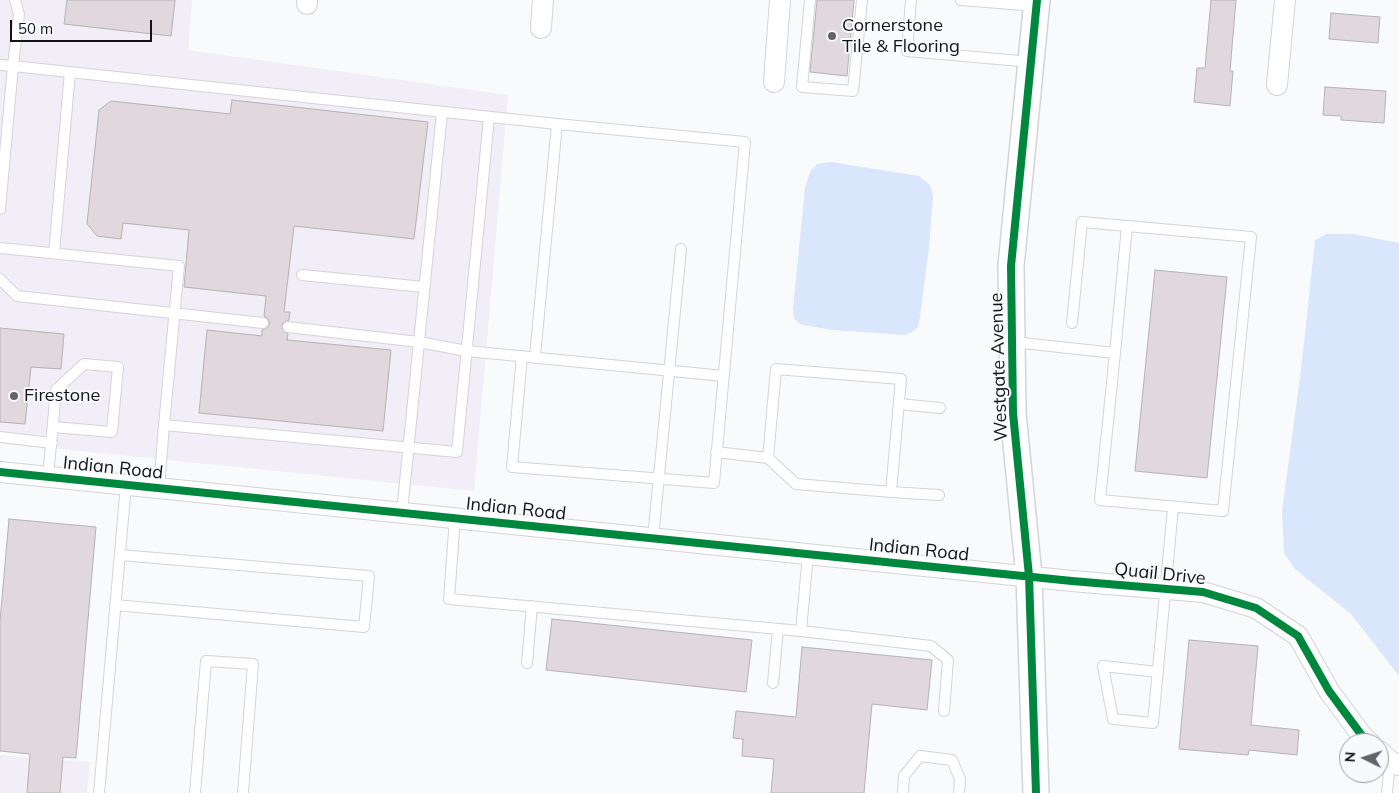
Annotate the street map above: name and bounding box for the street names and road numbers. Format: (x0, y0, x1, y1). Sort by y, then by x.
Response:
street label: Westgate Avenue (986, 292, 1012, 442)
street label: Indian Road (62, 452, 164, 484)
street label: Indian Road (465, 493, 567, 525)
street label: Indian Road (868, 534, 970, 566)
street label: Quail Drive (1113, 558, 1207, 590)

